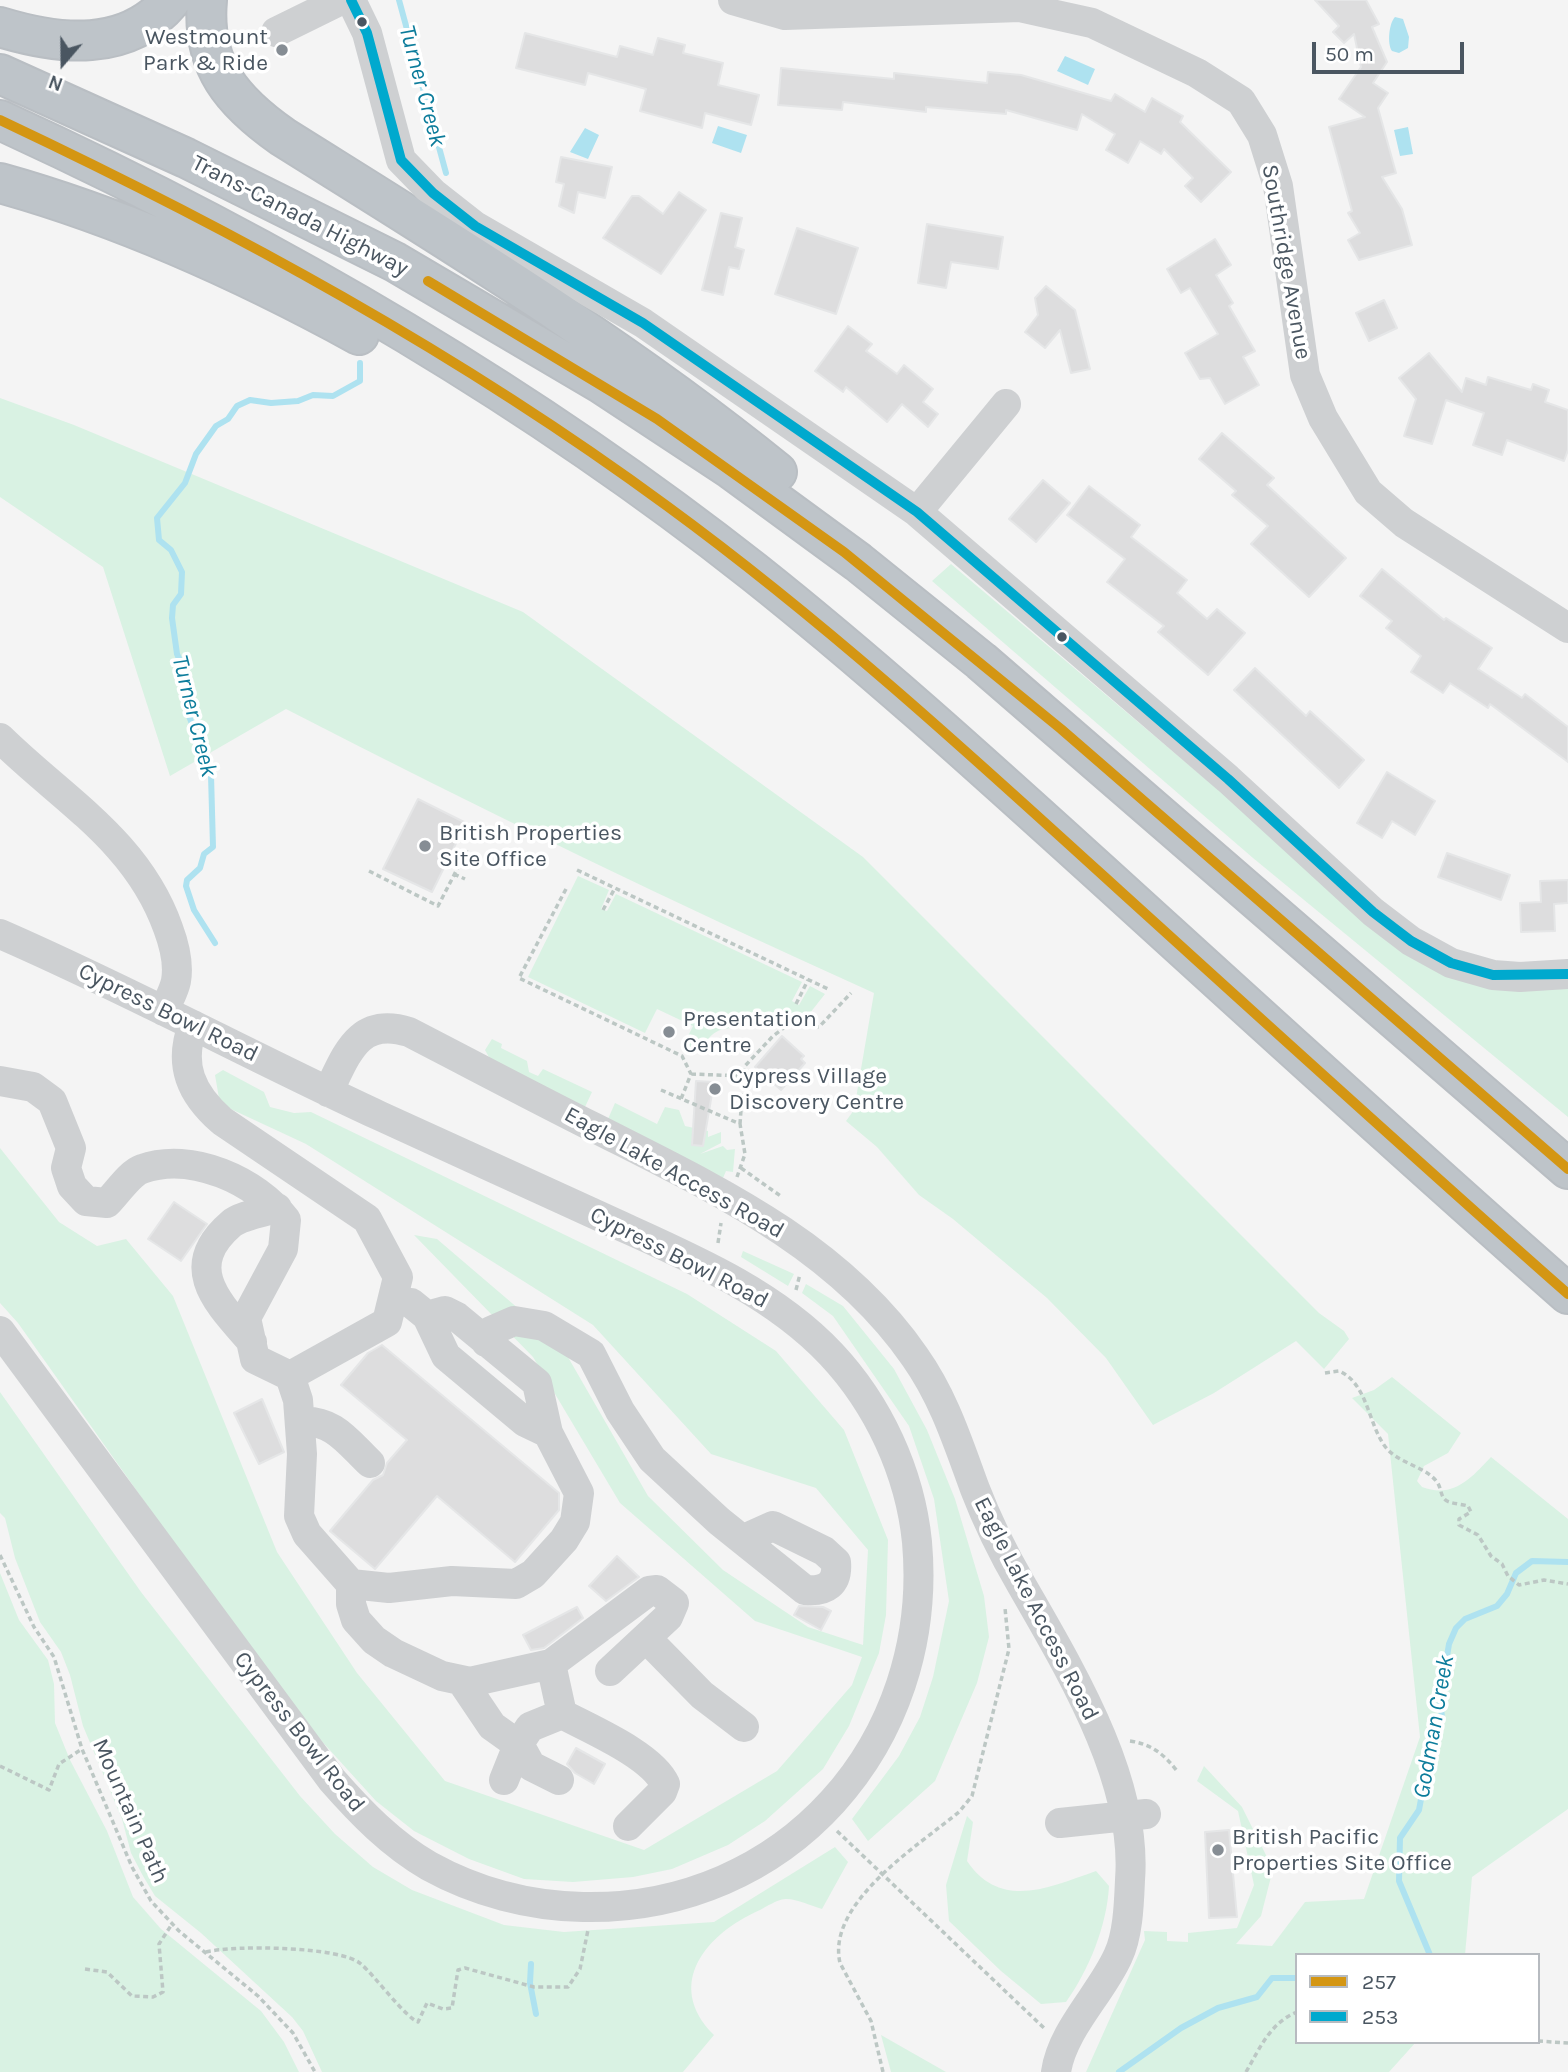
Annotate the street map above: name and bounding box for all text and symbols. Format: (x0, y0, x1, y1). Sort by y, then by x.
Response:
unlabelled marker (355, 15, 369, 29)
water label: Turner Creek (392, 22, 452, 150)
place label: Westmount Park & Ride (143, 23, 268, 77)
north arrow (28, 28, 98, 98)
scale bar (1316, 28, 1468, 72)
marker: Westmount Park & Ride (274, 42, 290, 58)
text: 50 m (1325, 42, 1374, 66)
text: N (46, 70, 66, 95)
street label: Trans-Canada Highway (187, 149, 413, 283)
street label: Southridge Avenue (1255, 162, 1317, 362)
unlabelled marker (1055, 630, 1069, 644)
water label: Turner Creek (165, 652, 223, 780)
place label: British Properties Site Office (439, 819, 622, 873)
marker: British Properties Site Office (417, 838, 433, 854)
street label: Cypress Bowl Road (74, 958, 262, 1068)
place label: Presentation Centre (683, 1005, 817, 1059)
marker: Presentation Centre (661, 1024, 677, 1040)
place label: Cypress Village Discovery Centre (729, 1062, 904, 1116)
marker: Cypress Village Discovery Centre (707, 1081, 723, 1097)
street label: Eagle Lake Access Road (559, 1101, 789, 1245)
street label: Cypress Bowl Road (585, 1201, 773, 1315)
street label: Eagle Lake Access Road (968, 1493, 1104, 1725)
street label: Cypress Bowl Road (228, 1646, 370, 1818)
water label: Godman Creek (1407, 1653, 1461, 1801)
street label: Mountain Path (86, 1734, 174, 1888)
place label: British Pacific Properties Site Office (1232, 1823, 1452, 1877)
marker: British Pacific Properties Site Office (1210, 1842, 1226, 1858)
legend (1295, 1953, 1540, 2044)
text: 257 (1362, 1970, 1396, 1994)
text: 253 (1362, 2005, 1398, 2029)

